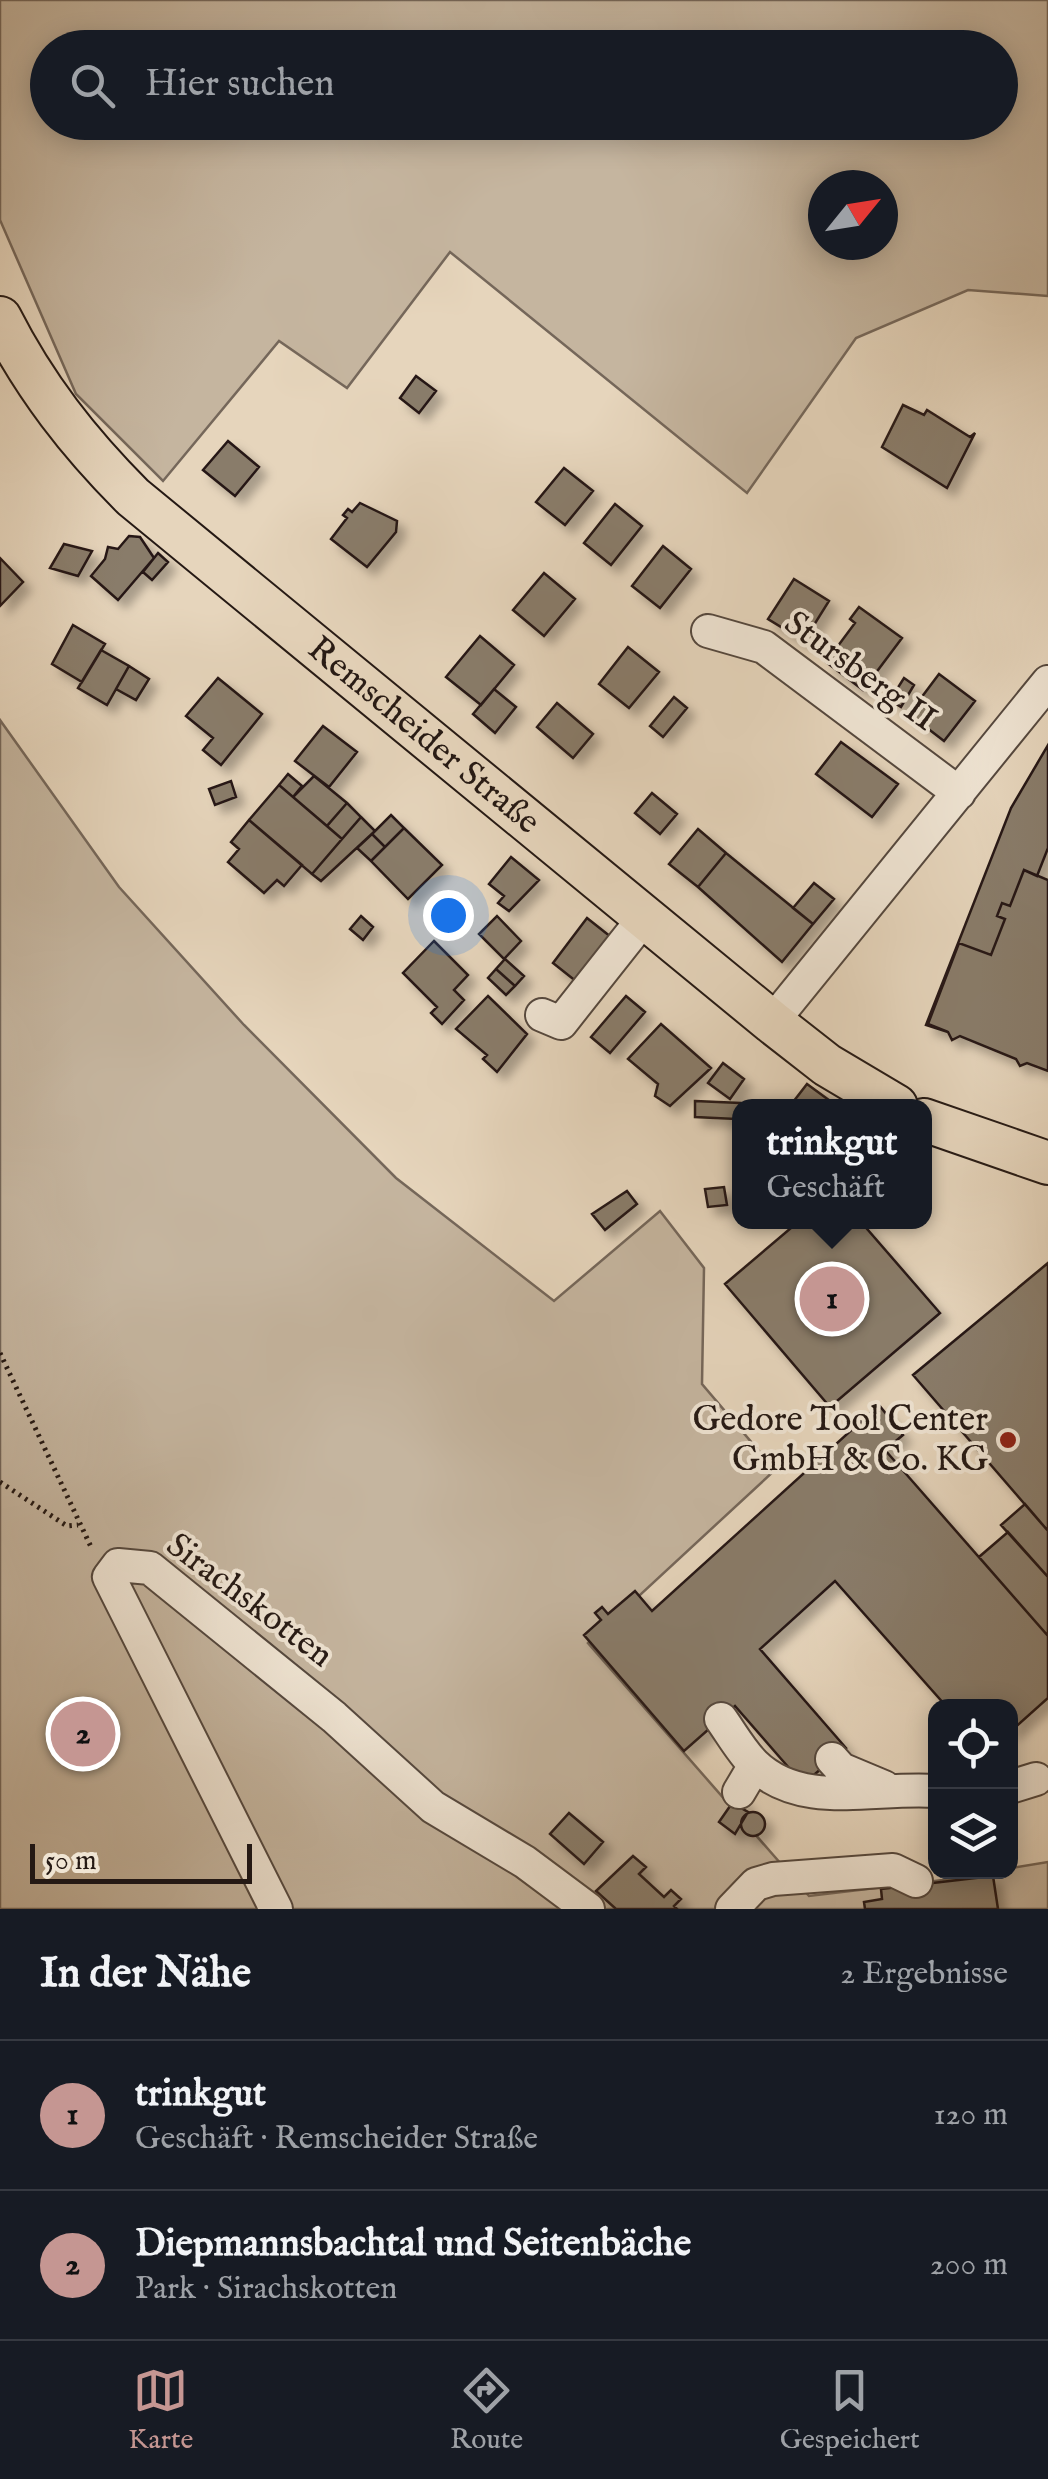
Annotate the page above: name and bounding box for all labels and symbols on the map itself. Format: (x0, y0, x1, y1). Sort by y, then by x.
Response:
north arrow (808, 170, 898, 260)
street label: Stursberg II (775, 602, 945, 742)
street label: Remscheider Straße (298, 627, 549, 845)
your location (423, 890, 474, 941)
pin: 1 (800, 1262, 864, 1336)
place label: Gedore Tool Center GmbH & Co. KG (692, 1398, 988, 1483)
marker: Gedore Tool Center GmbH & Co. KG (997, 1429, 1019, 1451)
street label: Sirachskotten (157, 1524, 341, 1678)
pin: 2 (51, 1696, 116, 1772)
scale bar (30, 1839, 252, 1884)

